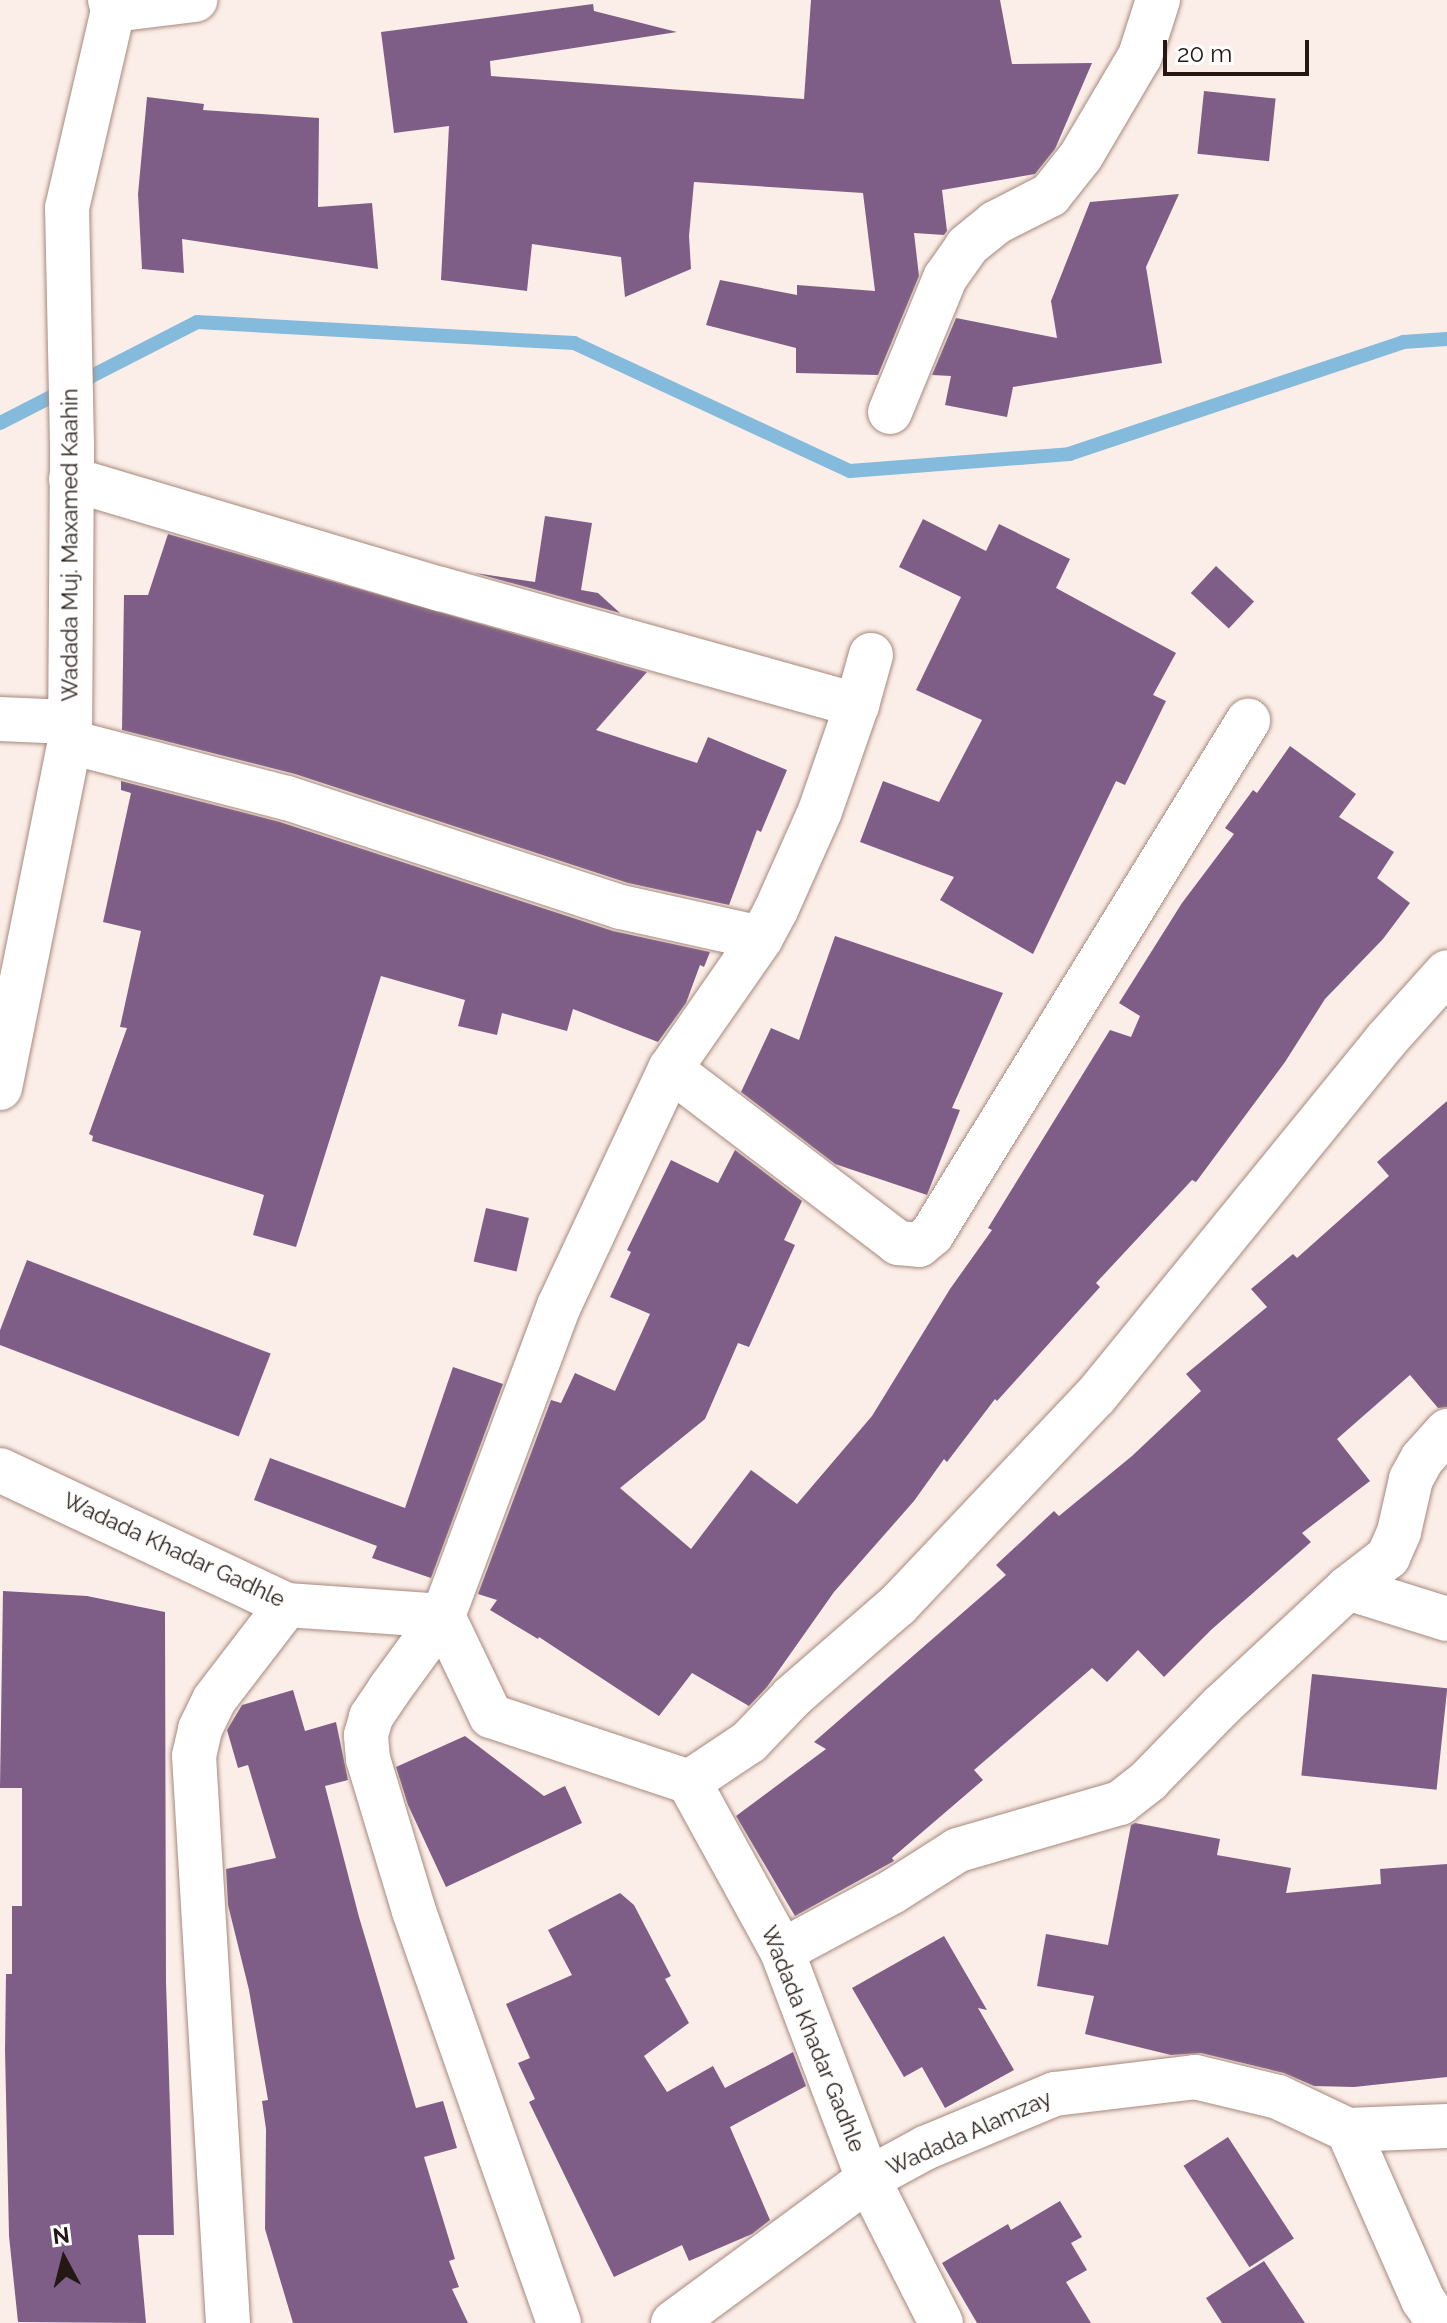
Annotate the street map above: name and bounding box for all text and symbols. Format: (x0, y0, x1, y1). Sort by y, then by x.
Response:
scale bar (1167, 24, 1313, 74)
text: 20 m (1177, 39, 1232, 68)
street label: Wadada Muj. Maxamed Kaahin (57, 388, 83, 702)
street label: Wadada Khadar Gadhle (59, 1487, 289, 1613)
street label: Wadada Khadar Gadhle (755, 1922, 871, 2156)
street label: Wadada Alamzay (882, 2085, 1056, 2181)
north arrow (24, 2219, 104, 2299)
text: N (51, 2221, 71, 2249)

